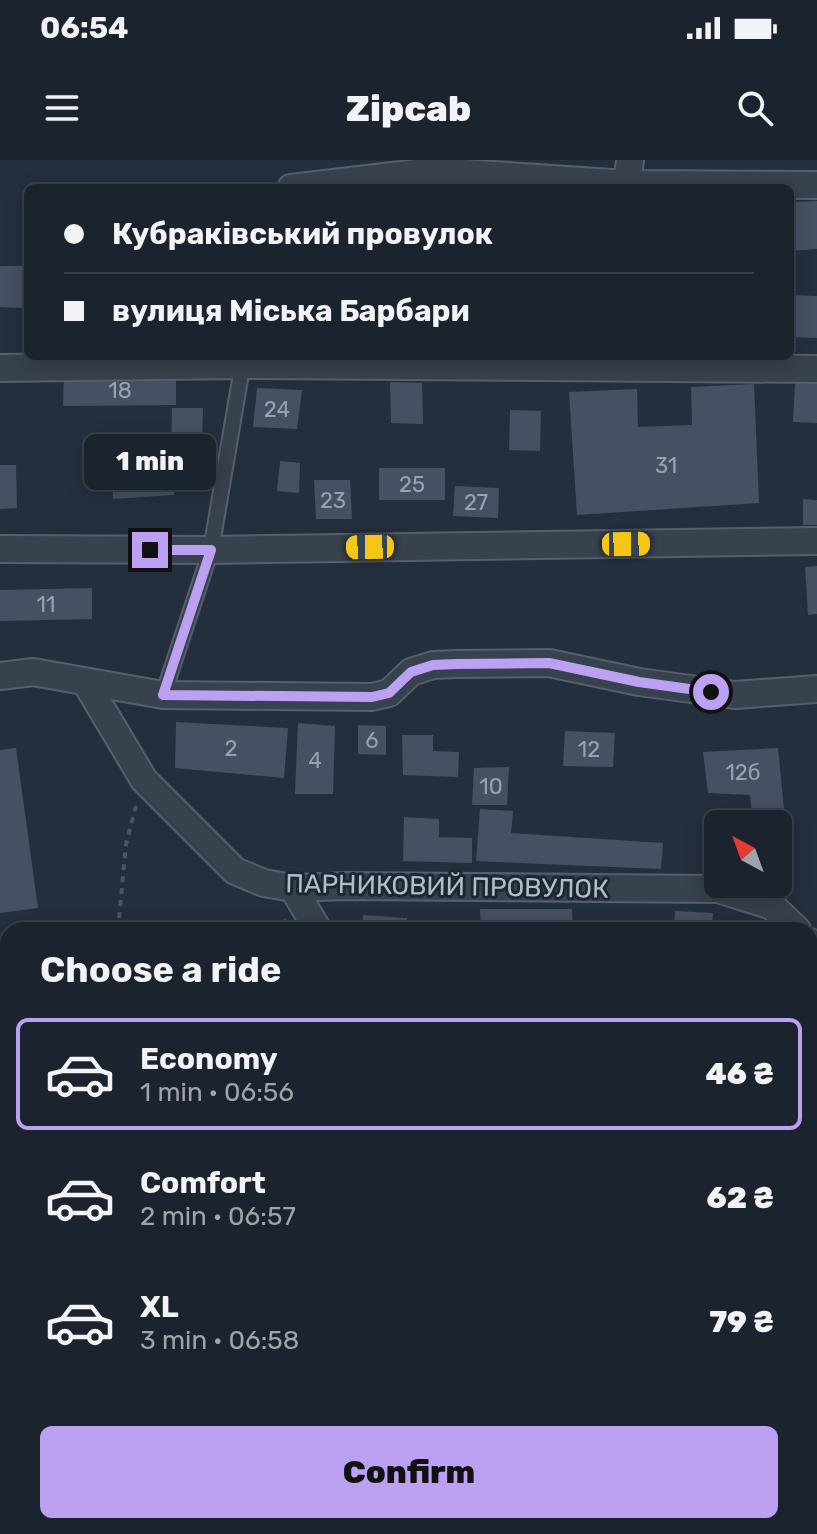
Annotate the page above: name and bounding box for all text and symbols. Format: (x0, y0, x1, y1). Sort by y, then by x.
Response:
text: 06:54 (40, 10, 129, 46)
icon: menu (40, 86, 84, 130)
icon: search (733, 86, 777, 130)
text: Zipcab (346, 87, 471, 130)
text: Кубраківський провулок (112, 216, 493, 252)
text: вулиця Міська Барбари (112, 293, 470, 329)
house number: 18 (108, 377, 132, 404)
house number: 24 (264, 396, 290, 423)
callout: 1 min (84, 434, 216, 490)
text: 1 min (116, 446, 184, 477)
house number: 31 (655, 452, 677, 479)
house number: 25 (399, 471, 425, 498)
house number: 23 (320, 487, 346, 514)
house number: 27 (464, 489, 488, 516)
route end (132, 532, 168, 568)
car (602, 532, 650, 556)
car (346, 535, 394, 559)
house number: 11 (37, 591, 55, 618)
route start (693, 674, 729, 710)
house number: 6 (365, 727, 379, 754)
house number: 2 (225, 735, 237, 762)
house number: 12 (578, 736, 600, 763)
house number: 4 (308, 747, 322, 774)
house number: 12б (725, 759, 761, 786)
house number: 10 (479, 773, 503, 800)
north arrow (704, 810, 792, 898)
map controls (704, 810, 792, 898)
street label: ПАРНИКОВИЙ ПРОВУЛОК (285, 868, 609, 905)
text: Choose a ride (40, 948, 281, 991)
icon: car (44, 1038, 116, 1110)
text: Economy (140, 1041, 278, 1077)
text: 46 ₴ (706, 1056, 774, 1092)
text: 1 min · 06:56 (140, 1077, 294, 1108)
icon: car (44, 1162, 116, 1234)
text: Comfort (140, 1165, 266, 1201)
text: 62 ₴ (707, 1180, 774, 1216)
text: 2 min · 06:57 (140, 1201, 296, 1232)
icon: car (44, 1286, 116, 1358)
text: XL (140, 1289, 179, 1325)
text: 79 ₴ (709, 1304, 774, 1340)
text: 3 min · 06:58 (140, 1325, 299, 1356)
button: Confirm (40, 1426, 778, 1518)

